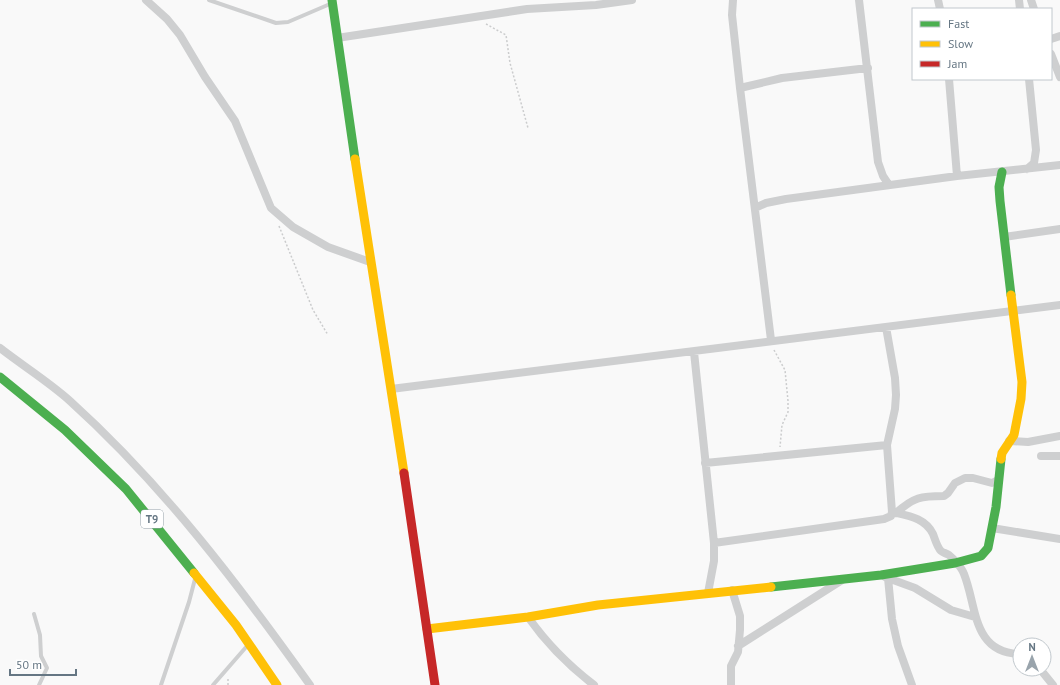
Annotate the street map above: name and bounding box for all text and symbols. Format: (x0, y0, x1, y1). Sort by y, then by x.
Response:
legend (912, 8, 1052, 80)
text: Fast (948, 16, 969, 31)
text: Slow (948, 36, 973, 51)
text: Jam (947, 56, 967, 71)
road number: T9 (141, 510, 163, 528)
north arrow (1012, 637, 1052, 677)
text: N (1028, 640, 1036, 654)
scale bar (10, 651, 76, 677)
text: 50 m (16, 657, 42, 672)

